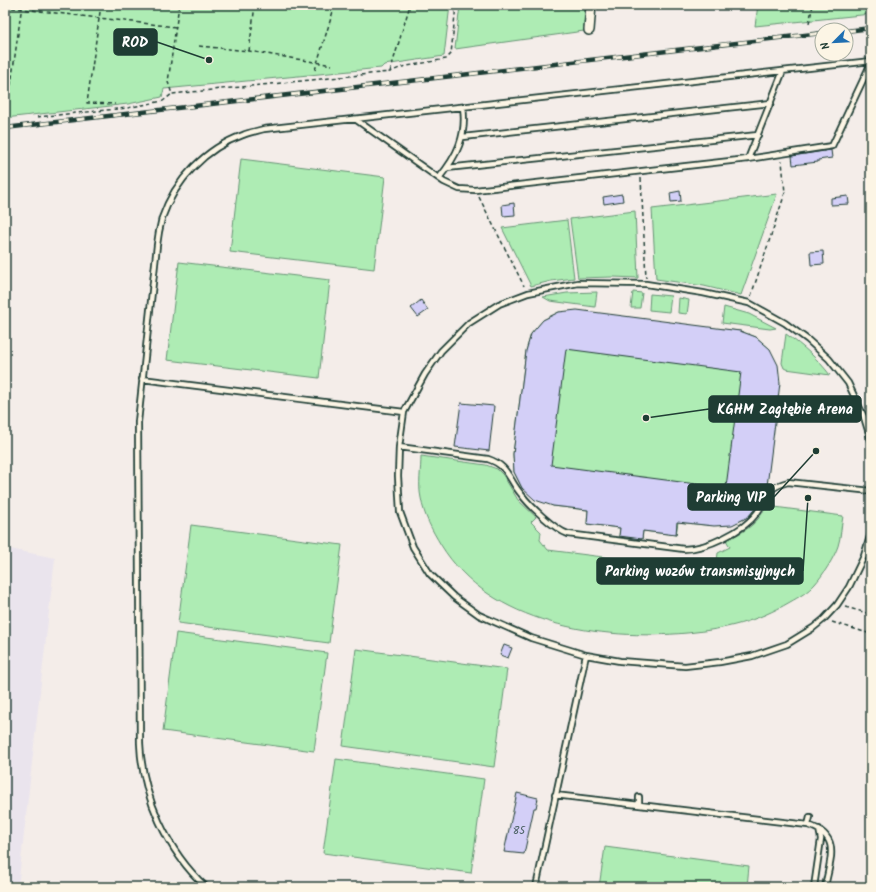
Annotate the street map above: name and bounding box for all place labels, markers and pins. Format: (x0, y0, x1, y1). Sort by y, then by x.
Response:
callout: ROD (114, 29, 157, 55)
callout: KGHM Zagłębie Arena (709, 396, 861, 422)
callout: Parking VIP (688, 484, 774, 510)
callout: Parking wozów transmisyjnych (597, 558, 803, 584)

